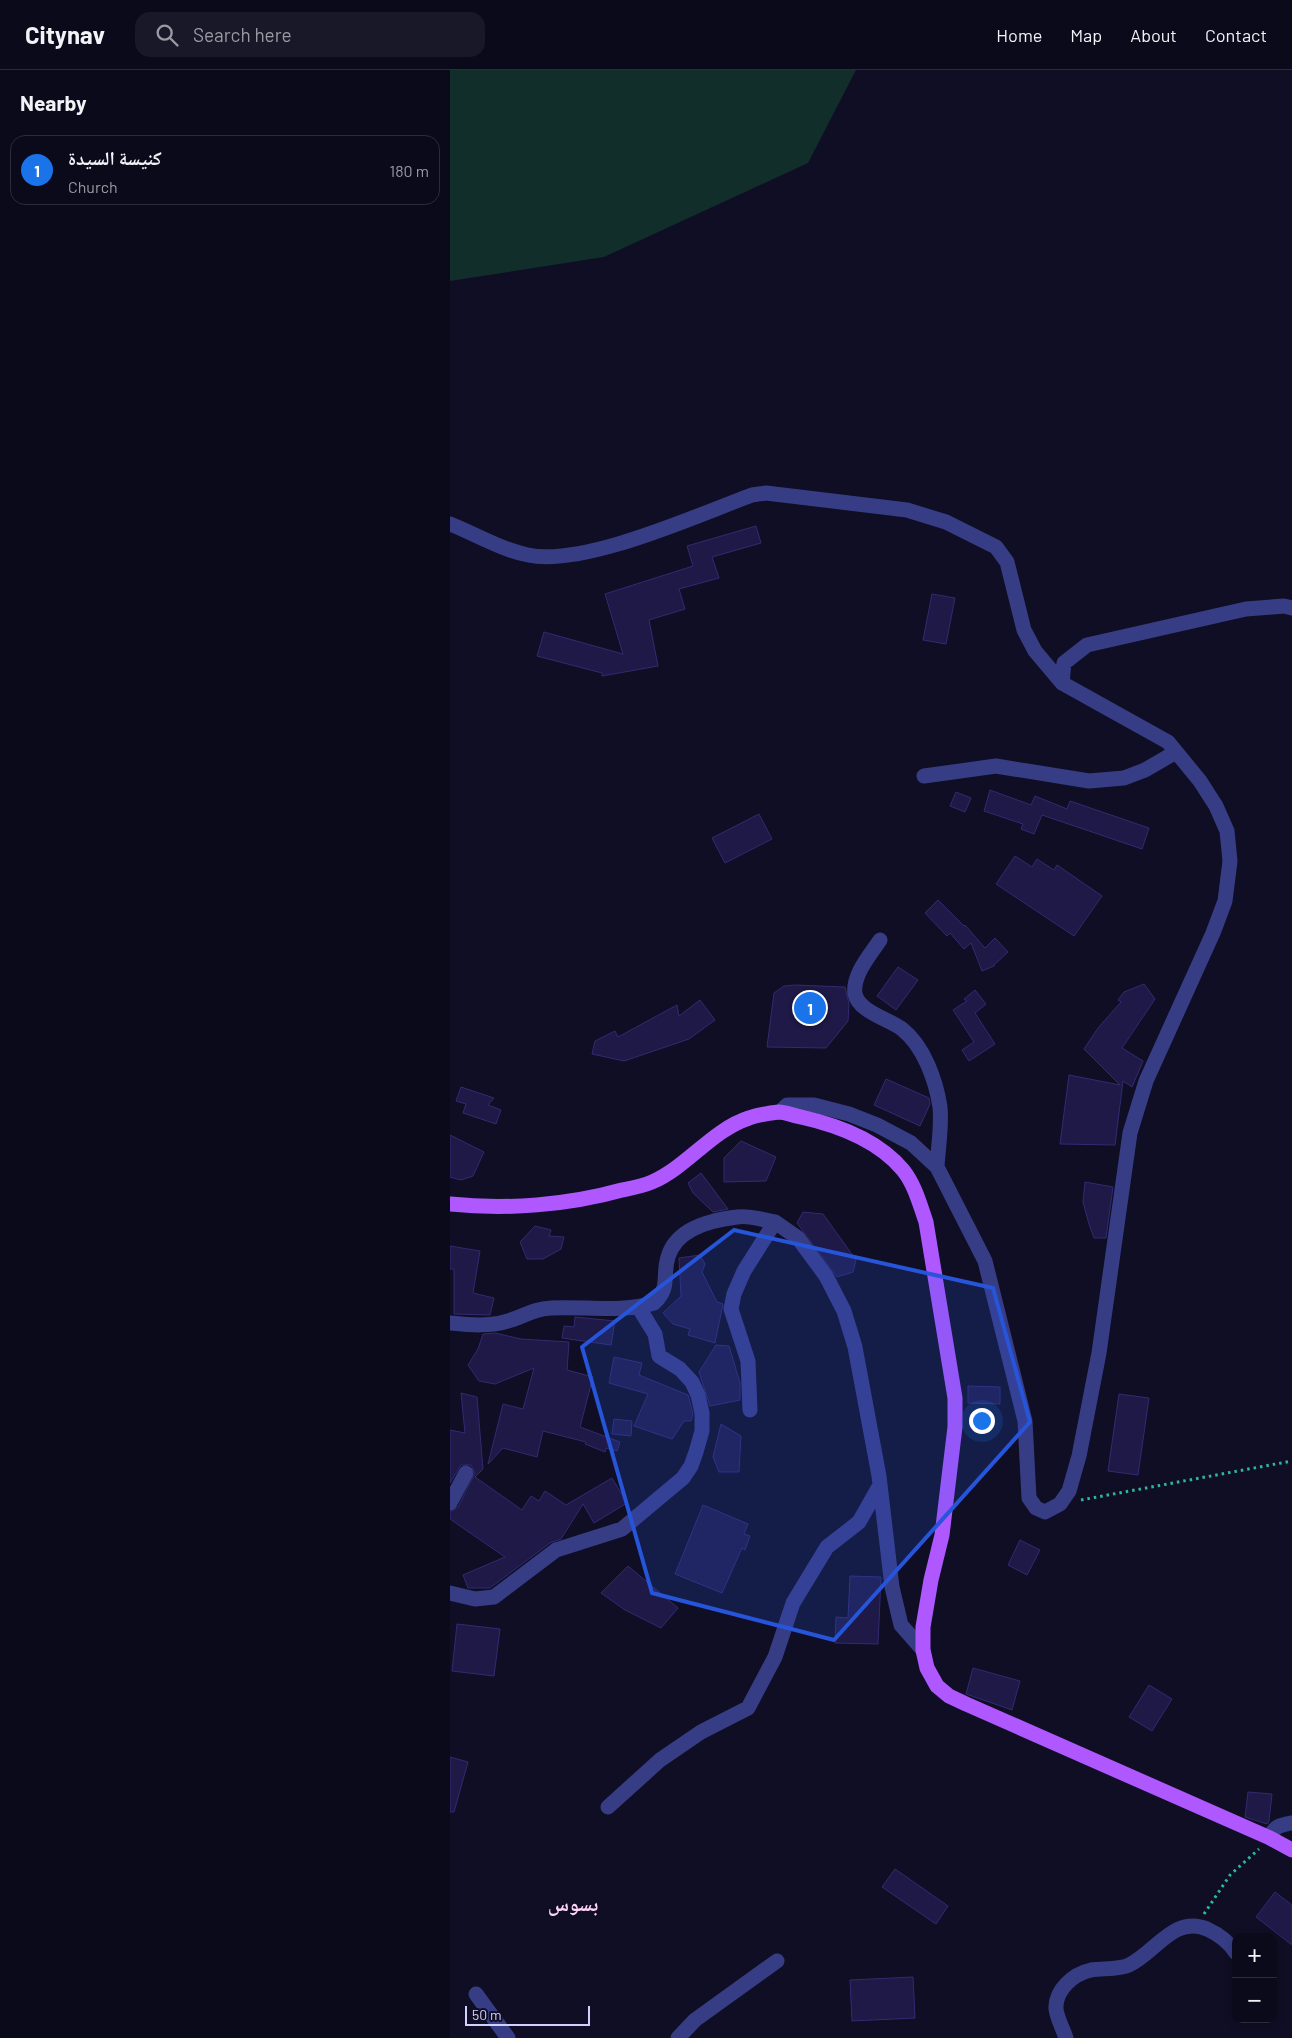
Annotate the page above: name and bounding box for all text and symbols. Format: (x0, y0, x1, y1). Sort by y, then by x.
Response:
search box (135, 12, 485, 57)
text: Citynav (25, 20, 105, 49)
icon: search (153, 21, 181, 49)
text: Search here (193, 23, 292, 46)
text: Home (996, 24, 1042, 46)
text: Map (1070, 24, 1102, 46)
text: About (1130, 24, 1177, 46)
text: Contact (1205, 24, 1267, 46)
text: Nearby (20, 90, 86, 115)
text: كنيسة السيدة (68, 146, 162, 169)
text: 1 (34, 161, 40, 180)
text: 180 m (390, 161, 429, 180)
text: Church (68, 177, 118, 196)
pin: 1 (794, 989, 826, 1027)
your location (969, 1408, 995, 1434)
district label: بسوس (548, 1891, 598, 1916)
map controls (1232, 1933, 1277, 2023)
button: + (1232, 1933, 1277, 1978)
button: − (1232, 1978, 1277, 2023)
scale bar (465, 2003, 590, 2026)
text: 50 m (472, 2006, 501, 2023)

